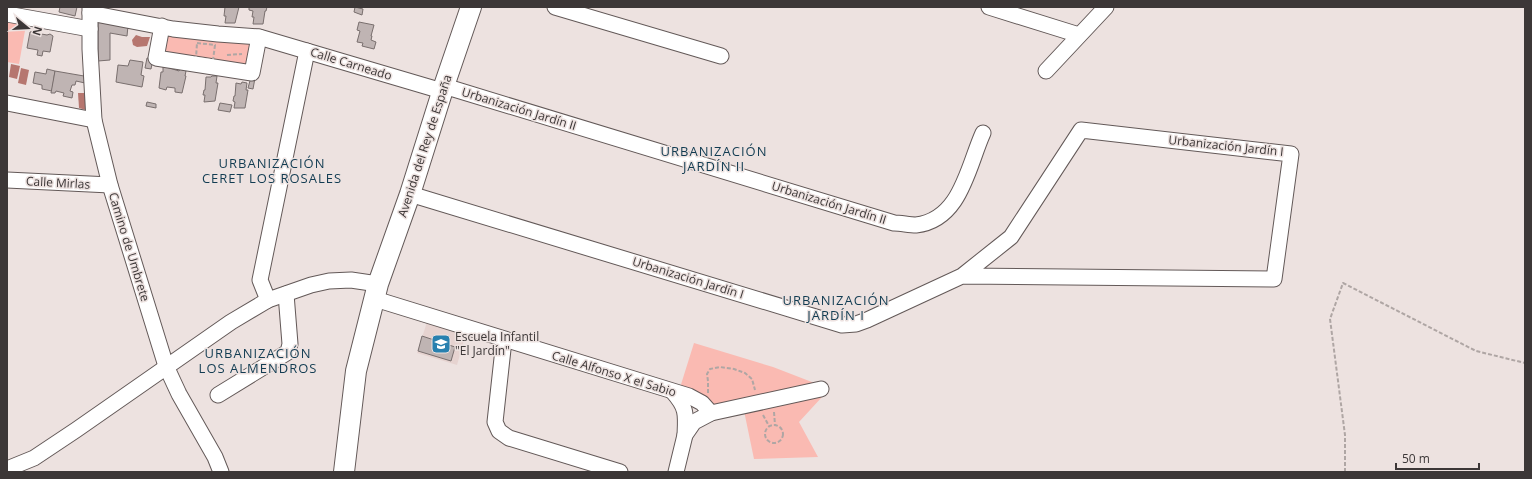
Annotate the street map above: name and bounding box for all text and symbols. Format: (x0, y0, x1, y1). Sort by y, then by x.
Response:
north arrow (8, 8, 48, 48)
text: N (29, 25, 47, 38)
street label: Calle Carneado (308, 43, 394, 84)
street label: Avenida del Rey de España (393, 72, 456, 219)
street label: Urbanización Jardín II (460, 83, 579, 134)
street label: Urbanización Jardín I (1168, 131, 1285, 160)
district label: URBANIZACIÓN JARDÍN II (661, 142, 767, 175)
district label: URBANIZACIÓN CERET LOS ROSALES (202, 154, 342, 187)
street label: Calle Mirlas (25, 172, 91, 193)
street label: Urbanización Jardín II (770, 177, 889, 228)
street label: Camino de Umbrete (105, 190, 154, 304)
street label: Urbanización Jardín I (630, 252, 746, 303)
district label: URBANIZACIÓN JARDÍN I (783, 291, 889, 324)
place label: Escuela Infantil "El Jardín" (455, 328, 539, 359)
school or university icon: Escuela Infantil "El Jardín" (430, 333, 452, 355)
district label: URBANIZACIÓN LOS ALMENDROS (199, 344, 317, 377)
street label: Calle Alfonso X el Sabio (550, 347, 678, 401)
scale bar (1396, 445, 1479, 471)
text: 50 m (1402, 450, 1430, 467)

